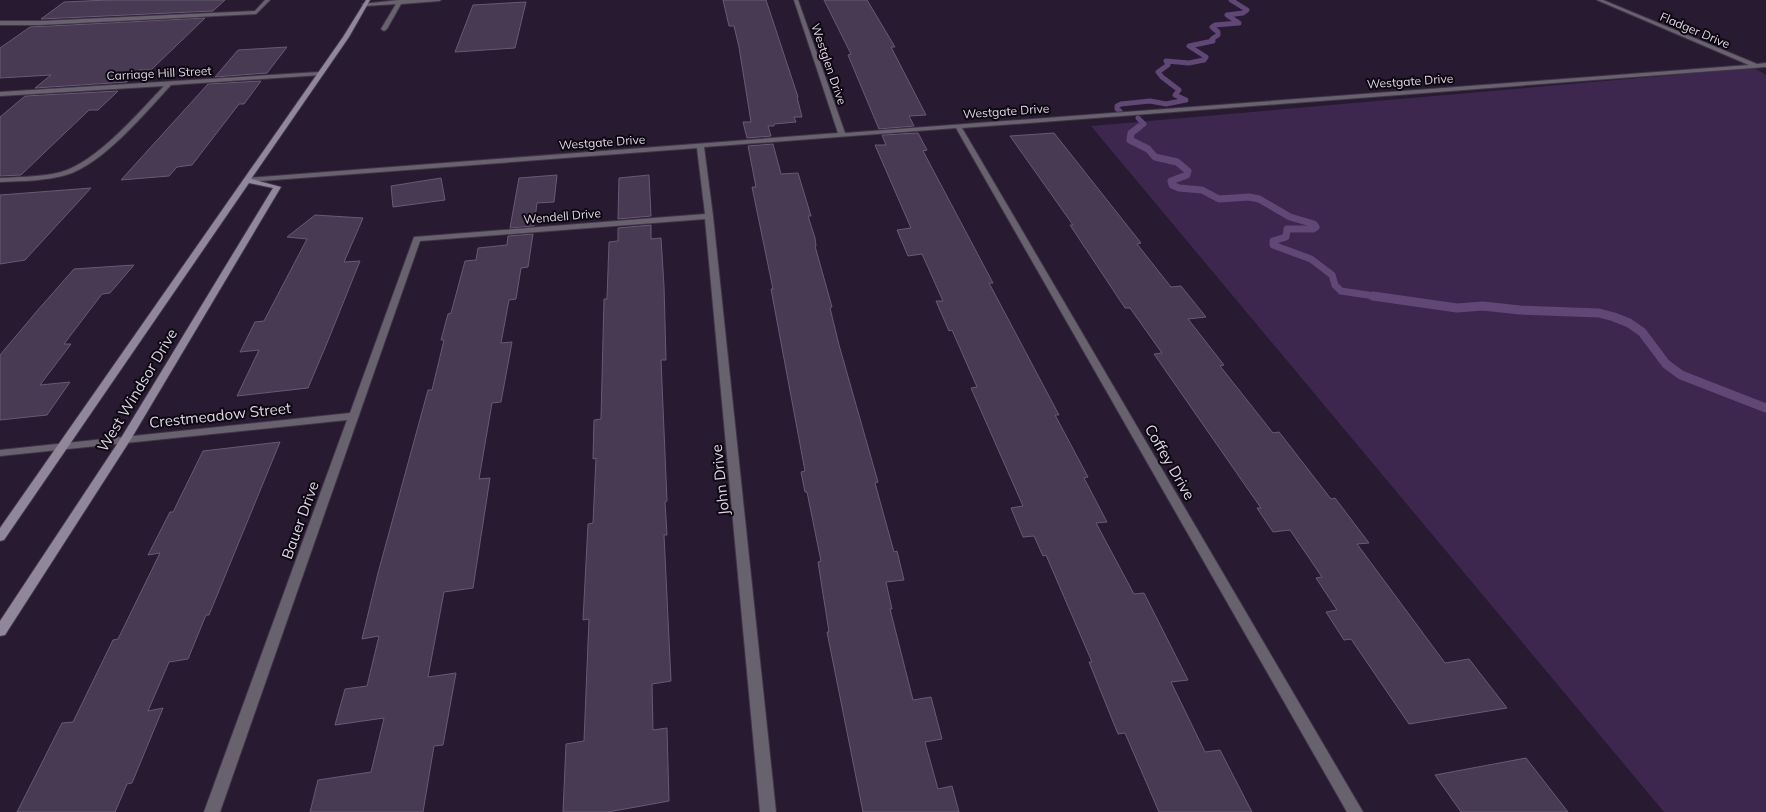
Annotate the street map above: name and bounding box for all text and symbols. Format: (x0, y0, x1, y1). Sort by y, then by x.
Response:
street label: Fladger Drive (1658, 9, 1732, 51)
street label: Westglen Drive (808, 21, 850, 107)
street label: Carriage Hill Street (106, 63, 212, 83)
street label: Westgate Drive (1366, 71, 1454, 91)
street label: Westgate Drive (962, 101, 1050, 121)
street label: Westgate Drive (558, 132, 646, 152)
street label: Wendell Drive (523, 205, 601, 227)
street label: West Windsor Drive (93, 325, 181, 455)
street label: Crestmeadow Street (148, 398, 292, 432)
street label: Coffey Drive (1141, 421, 1199, 503)
street label: John Drive (707, 444, 733, 516)
street label: Bauer Drive (277, 478, 323, 562)

